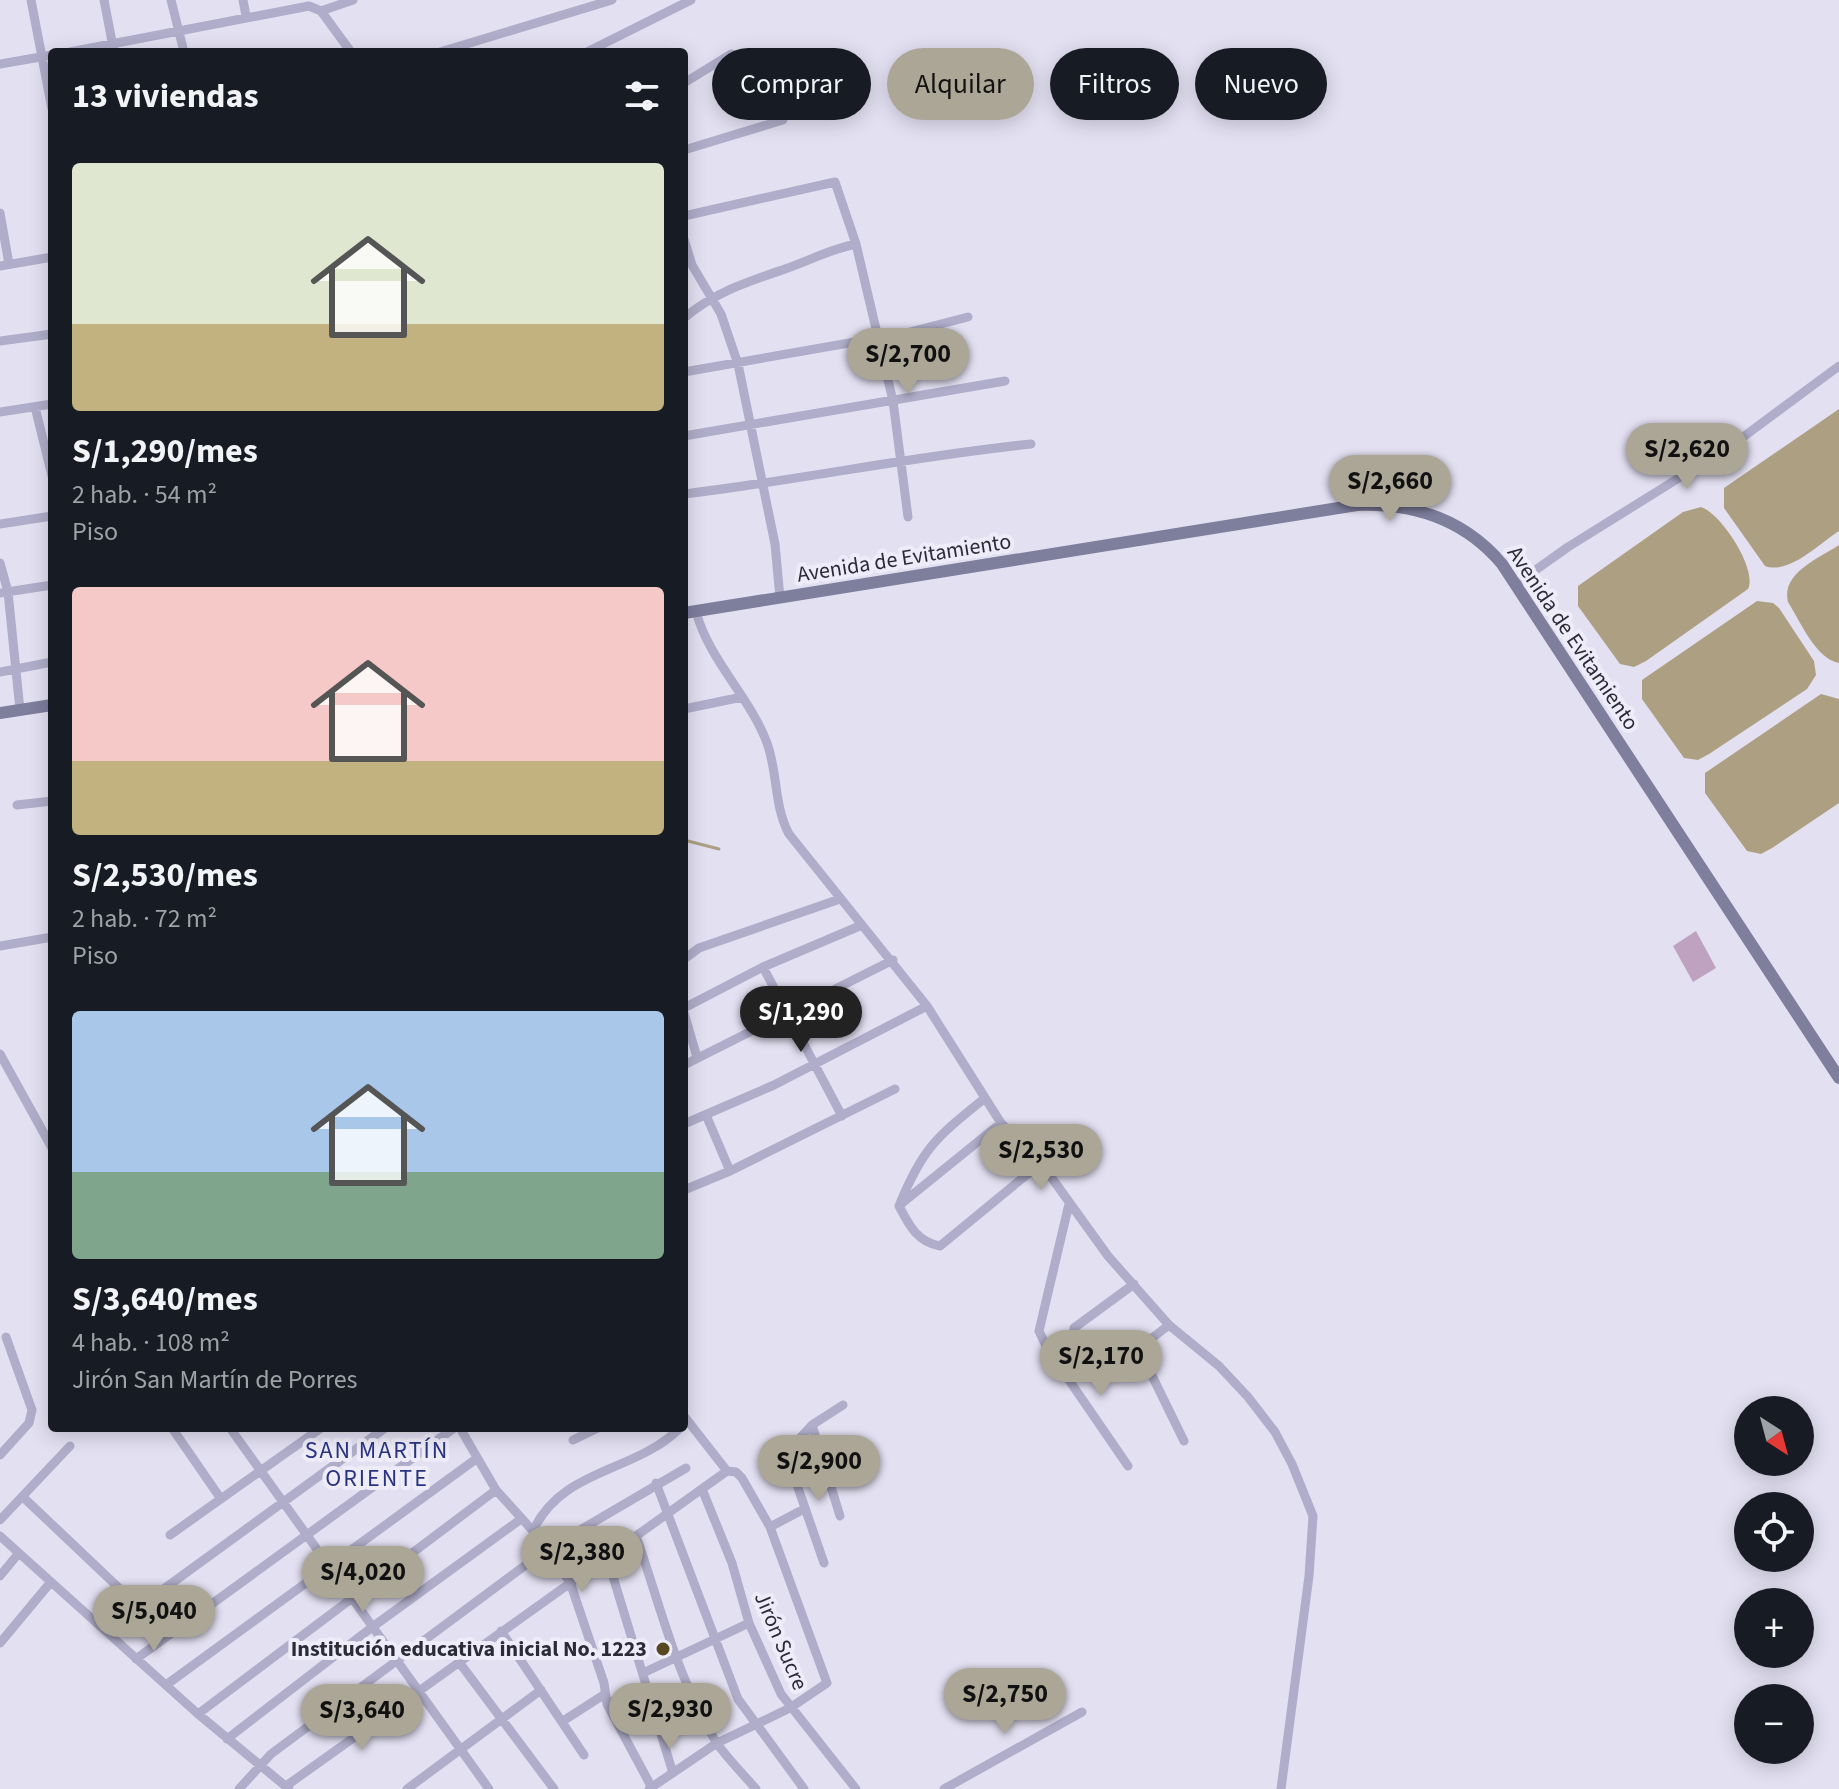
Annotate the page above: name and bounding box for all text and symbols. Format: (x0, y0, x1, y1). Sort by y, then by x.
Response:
chip: Comprar (712, 48, 871, 120)
chip: Alquilar (887, 48, 1034, 120)
chip: Filtros (1050, 48, 1179, 120)
chip: Nuevo (1195, 48, 1327, 120)
text: 13 viviendas (72, 72, 259, 121)
icon: filters (620, 74, 664, 118)
icon: home (296, 215, 440, 359)
pin: S/2,700 (834, 328, 982, 396)
text: S/2,700 (865, 335, 951, 372)
pin: S/2,620 (1613, 423, 1761, 491)
text: S/1,290/mes (72, 427, 258, 476)
text: S/2,620 (1644, 430, 1730, 467)
pin: S/2,660 (1316, 455, 1464, 523)
text: S/2,660 (1347, 462, 1433, 499)
text: 2 hab. · 54 m² (72, 476, 217, 513)
text: Piso (72, 513, 118, 550)
street label: Avenida de Evitamiento (795, 525, 1013, 591)
street label: Avenida de Evitamiento (1499, 539, 1647, 737)
icon: home (296, 639, 440, 783)
text: S/2,530/mes (72, 851, 258, 900)
text: 2 hab. · 72 m² (72, 900, 217, 937)
text: Piso (72, 937, 118, 974)
pin: S/1,290 (727, 986, 875, 1054)
text: S/1,290 (758, 993, 844, 1030)
icon: home (296, 1063, 440, 1207)
pin: S/2,530 (967, 1124, 1115, 1192)
text: S/2,530 (998, 1131, 1084, 1168)
text: S/3,640/mes (72, 1275, 258, 1324)
text: 4 hab. · 108 m² (72, 1324, 230, 1361)
pin: S/2,170 (1027, 1330, 1175, 1398)
text: S/2,170 (1058, 1337, 1144, 1374)
text: Jirón San Martín de Porres (72, 1361, 357, 1398)
north arrow (1734, 1396, 1814, 1476)
map controls (1734, 1396, 1814, 1764)
district label: SAN MARTÍN ORIENTE (305, 1433, 449, 1496)
pin: S/2,900 (745, 1435, 893, 1503)
text: S/2,900 (776, 1442, 862, 1479)
button: locate (1734, 1492, 1814, 1572)
pin: S/2,380 (508, 1526, 656, 1594)
text: S/2,380 (539, 1533, 625, 1570)
pin: S/4,020 (289, 1546, 437, 1614)
text: S/4,020 (320, 1553, 406, 1590)
pin: S/5,040 (80, 1585, 228, 1653)
street label: Jirón Sucre (746, 1587, 816, 1695)
button: + (1734, 1588, 1814, 1668)
text: S/5,040 (111, 1592, 197, 1629)
place label: Institución educativa inicial No. 1223 (291, 1633, 647, 1665)
marker: Institución educativa inicial No. 1223 (654, 1640, 672, 1658)
pin: S/2,750 (931, 1668, 1079, 1736)
text: S/2,750 (962, 1675, 1048, 1712)
pin: S/2,930 (596, 1683, 744, 1751)
pin: S/3,640 (288, 1684, 436, 1752)
button: − (1734, 1684, 1814, 1764)
text: S/2,930 (627, 1690, 713, 1727)
text: S/3,640 (319, 1691, 405, 1728)

